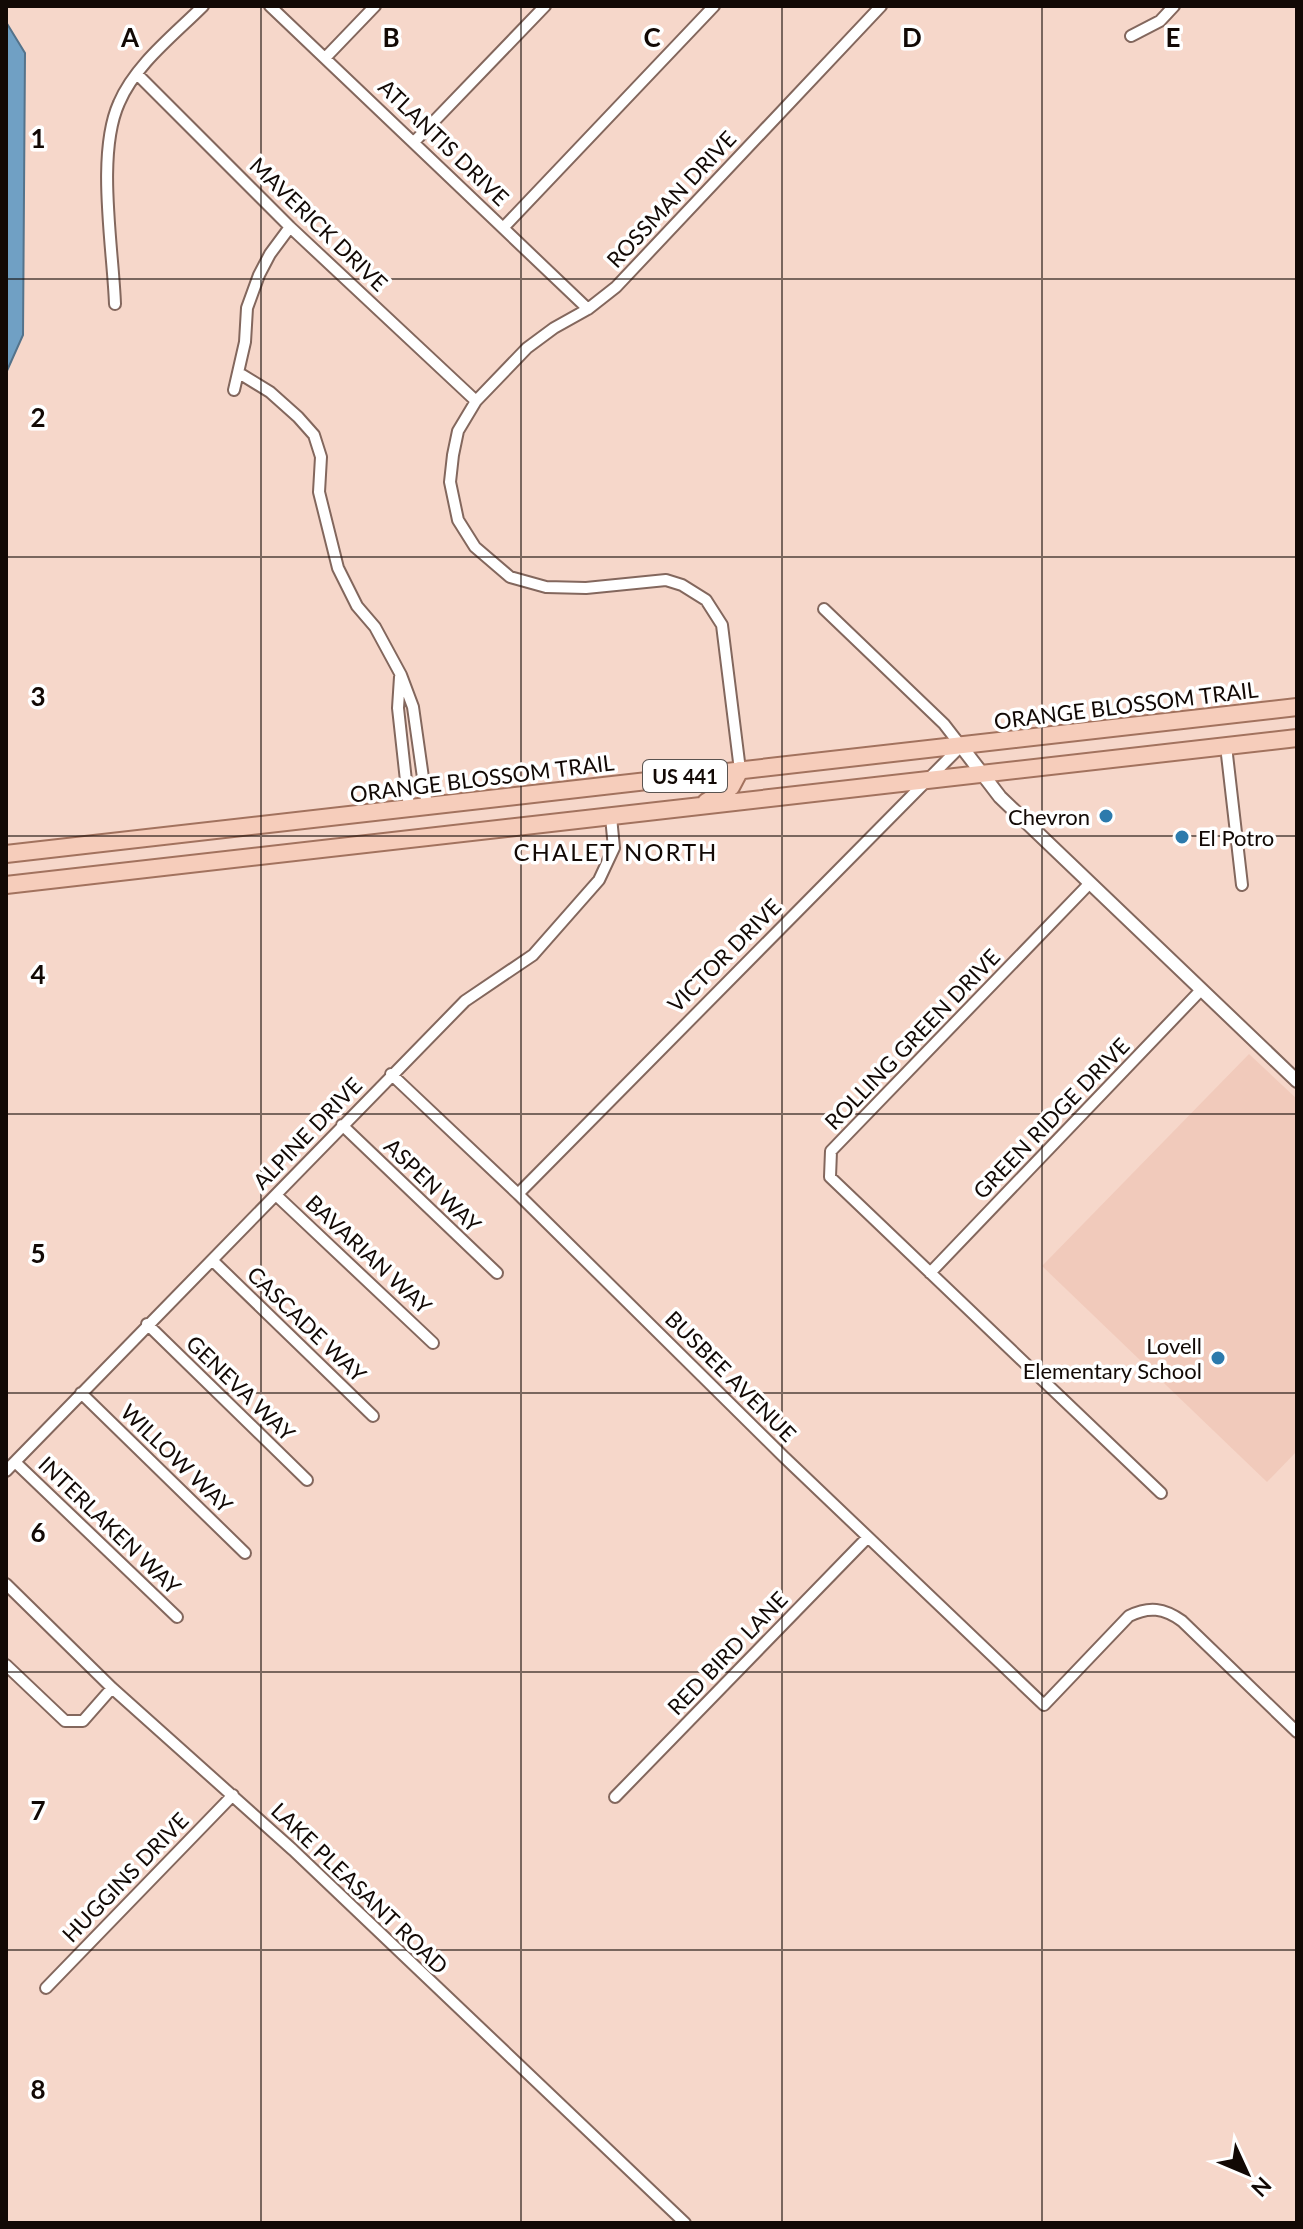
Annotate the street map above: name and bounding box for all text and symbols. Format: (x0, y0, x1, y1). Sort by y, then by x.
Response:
text: A (120, 21, 140, 53)
text: B (382, 21, 400, 53)
text: C (643, 21, 661, 53)
text: D (902, 21, 922, 53)
text: E (1166, 21, 1180, 53)
street label: ATLANTIS DRIVE (373, 73, 515, 211)
text: 1 (30, 122, 46, 154)
street label: ROSSMAN DRIVE (601, 125, 741, 273)
street label: MAVERICK DRIVE (245, 151, 393, 297)
text: 2 (30, 401, 46, 433)
street label: ORANGE BLOSSOM TRAIL (992, 675, 1260, 735)
text: 3 (30, 680, 46, 712)
street label: ORANGE BLOSSOM TRAIL (348, 748, 616, 808)
road number: US 441 (643, 760, 727, 792)
place label: Chevron (1008, 803, 1090, 830)
marker: Chevron (1097, 807, 1115, 825)
place label: El Potro (1198, 824, 1274, 851)
marker: El Potro (1173, 828, 1191, 846)
district label: CHALET NORTH (514, 837, 718, 866)
street label: VICTOR DRIVE (662, 893, 786, 1017)
street label: ROLLING GREEN DRIVE (819, 943, 1005, 1135)
text: 4 (30, 958, 46, 990)
street label: GREEN RIDGE DRIVE (967, 1032, 1135, 1204)
street label: ALPINE DRIVE (247, 1071, 367, 1195)
street label: ASPEN WAY (379, 1132, 487, 1238)
street label: BAVARIAN WAY (300, 1189, 438, 1319)
text: 5 (30, 1237, 46, 1269)
street label: CASCADE WAY (242, 1261, 372, 1388)
street label: BUSBEE AVENUE (660, 1305, 802, 1447)
street label: GENEVA WAY (181, 1330, 301, 1447)
place label: Lovell Elementary School (1023, 1332, 1202, 1384)
marker: Lovell Elementary School (1209, 1349, 1227, 1367)
street label: WILLOW WAY (115, 1398, 239, 1518)
street label: INTERLAKEN WAY (33, 1450, 187, 1600)
text: 6 (30, 1516, 46, 1548)
street label: RED BIRD LANE (661, 1586, 793, 1720)
text: 7 (30, 1794, 46, 1826)
street label: LAKE PLEASANT ROAD (266, 1797, 454, 1979)
street label: HUGGINS DRIVE (56, 1807, 194, 1947)
text: 8 (30, 2073, 46, 2105)
north arrow (1207, 2133, 1287, 2213)
text: N (1246, 2172, 1277, 2203)

